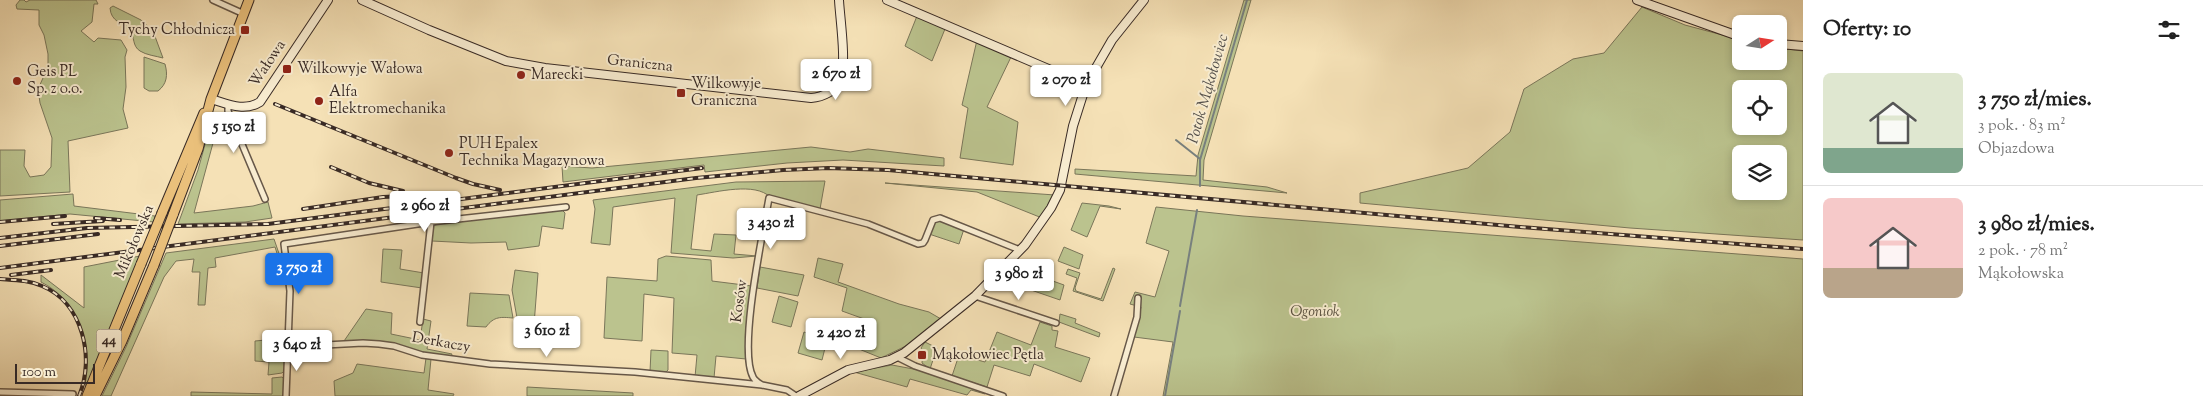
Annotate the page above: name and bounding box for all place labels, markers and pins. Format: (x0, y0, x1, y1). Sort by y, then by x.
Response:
place label: Tychy Chłodnicza (119, 20, 235, 41)
marker: Tychy Chłodnicza (239, 24, 251, 36)
pin: 2 670 zł (784, 58, 888, 101)
place label: Wilkowyje Wałowa (297, 59, 423, 80)
place label: Geis PL Sp. z o.o. (27, 62, 82, 100)
marker: Wilkowyje Wałowa (281, 63, 293, 75)
pin: 2 070 zł (1014, 64, 1118, 107)
place label: Marecki (531, 65, 583, 86)
marker: Marecki (515, 69, 527, 81)
place label: Wilkowyje Graniczna (691, 74, 761, 112)
marker: Geis PL Sp. z o.o. (11, 75, 23, 87)
place label: Alfa Elektromechanika (329, 82, 446, 120)
marker: Wilkowyje Graniczna (675, 87, 687, 99)
marker: Alfa Elektromechanika (313, 95, 325, 107)
pin: 5 150 zł (182, 112, 286, 154)
place label: PUH Epalex Technika Magazynowa (459, 134, 605, 172)
marker: PUH Epalex Technika Magazynowa (443, 147, 455, 159)
pin: 2 960 zł (373, 190, 477, 233)
pin: 3 430 zł (719, 208, 823, 250)
pin: 3 750 zł (247, 252, 351, 295)
pin: 3 980 zł (967, 258, 1071, 301)
pin: 3 610 zł (495, 316, 599, 358)
pin: 2 420 zł (789, 318, 893, 360)
pin: 3 640 zł (245, 330, 349, 372)
place label: Mąkołowiec Pętla (932, 345, 1044, 366)
marker: Mąkołowiec Pętla (916, 349, 928, 361)

